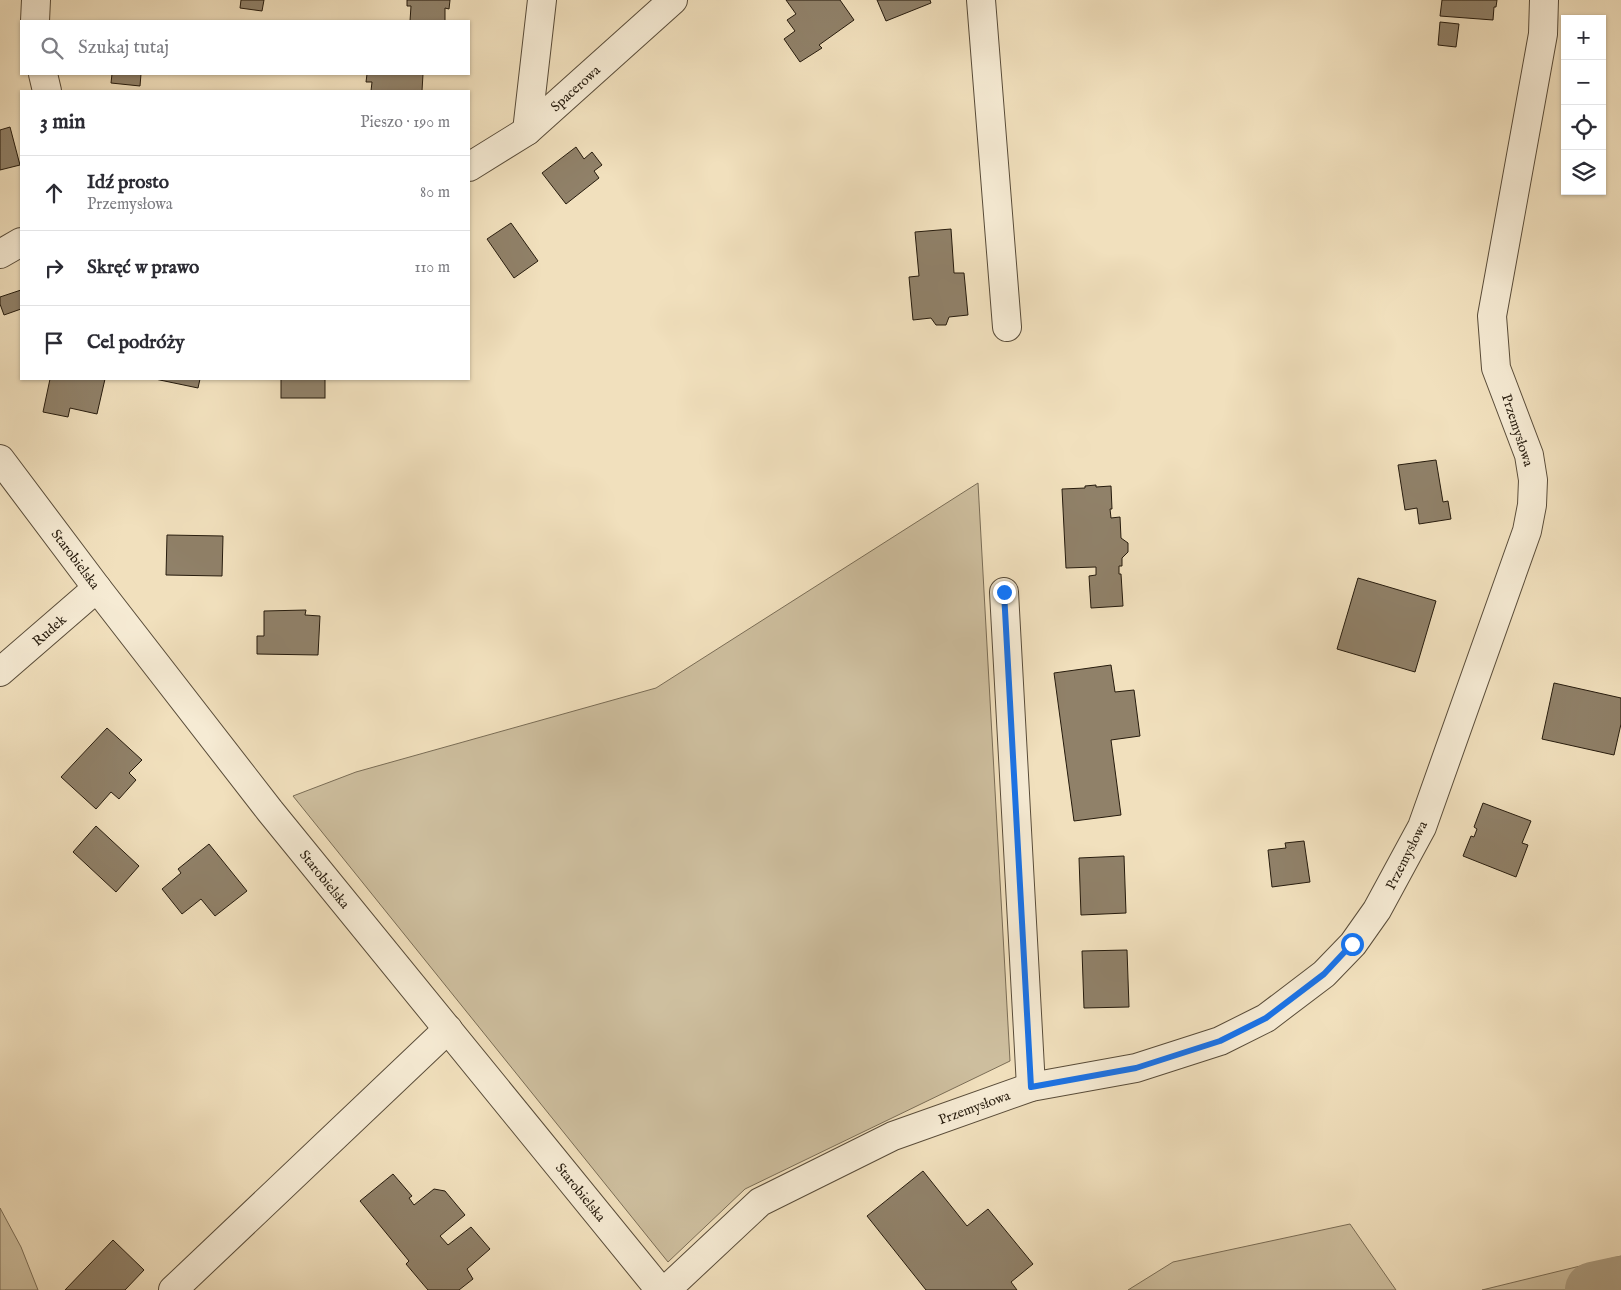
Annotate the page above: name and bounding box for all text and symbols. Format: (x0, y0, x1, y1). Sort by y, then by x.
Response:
map controls (1561, 15, 1606, 195)
button: + (1561, 15, 1606, 60)
search box (20, 20, 470, 75)
icon: search (38, 34, 66, 62)
text: Szukaj tutaj (78, 36, 169, 60)
button: − (1561, 60, 1606, 105)
street label: Spacerowa (547, 61, 605, 116)
button: locate (1561, 105, 1606, 150)
text: 3 min (40, 109, 85, 136)
text: Pieszo · 190 m (360, 113, 450, 133)
button: layers (1561, 150, 1606, 195)
text: Idź prosto (87, 171, 169, 195)
icon: ahead (40, 179, 68, 207)
text: 80 m (420, 183, 450, 203)
text: Przemysłowa (87, 195, 173, 215)
icon: right (40, 254, 68, 282)
text: Skręć w prawo (87, 256, 199, 280)
text: 110 m (414, 258, 450, 278)
icon: arrive (40, 329, 68, 357)
text: Cel podróży (87, 331, 185, 355)
street label: Przemysłowa (1497, 392, 1537, 470)
street label: Starobielska (47, 526, 104, 594)
route end (993, 581, 1016, 604)
street label: Rudek (29, 611, 71, 650)
street label: Przemysłowa (1382, 817, 1432, 893)
street label: Starobielska (295, 847, 354, 913)
route start (1341, 933, 1364, 956)
street label: Przemysłowa (936, 1086, 1014, 1129)
street label: Starobielska (551, 1160, 610, 1226)

